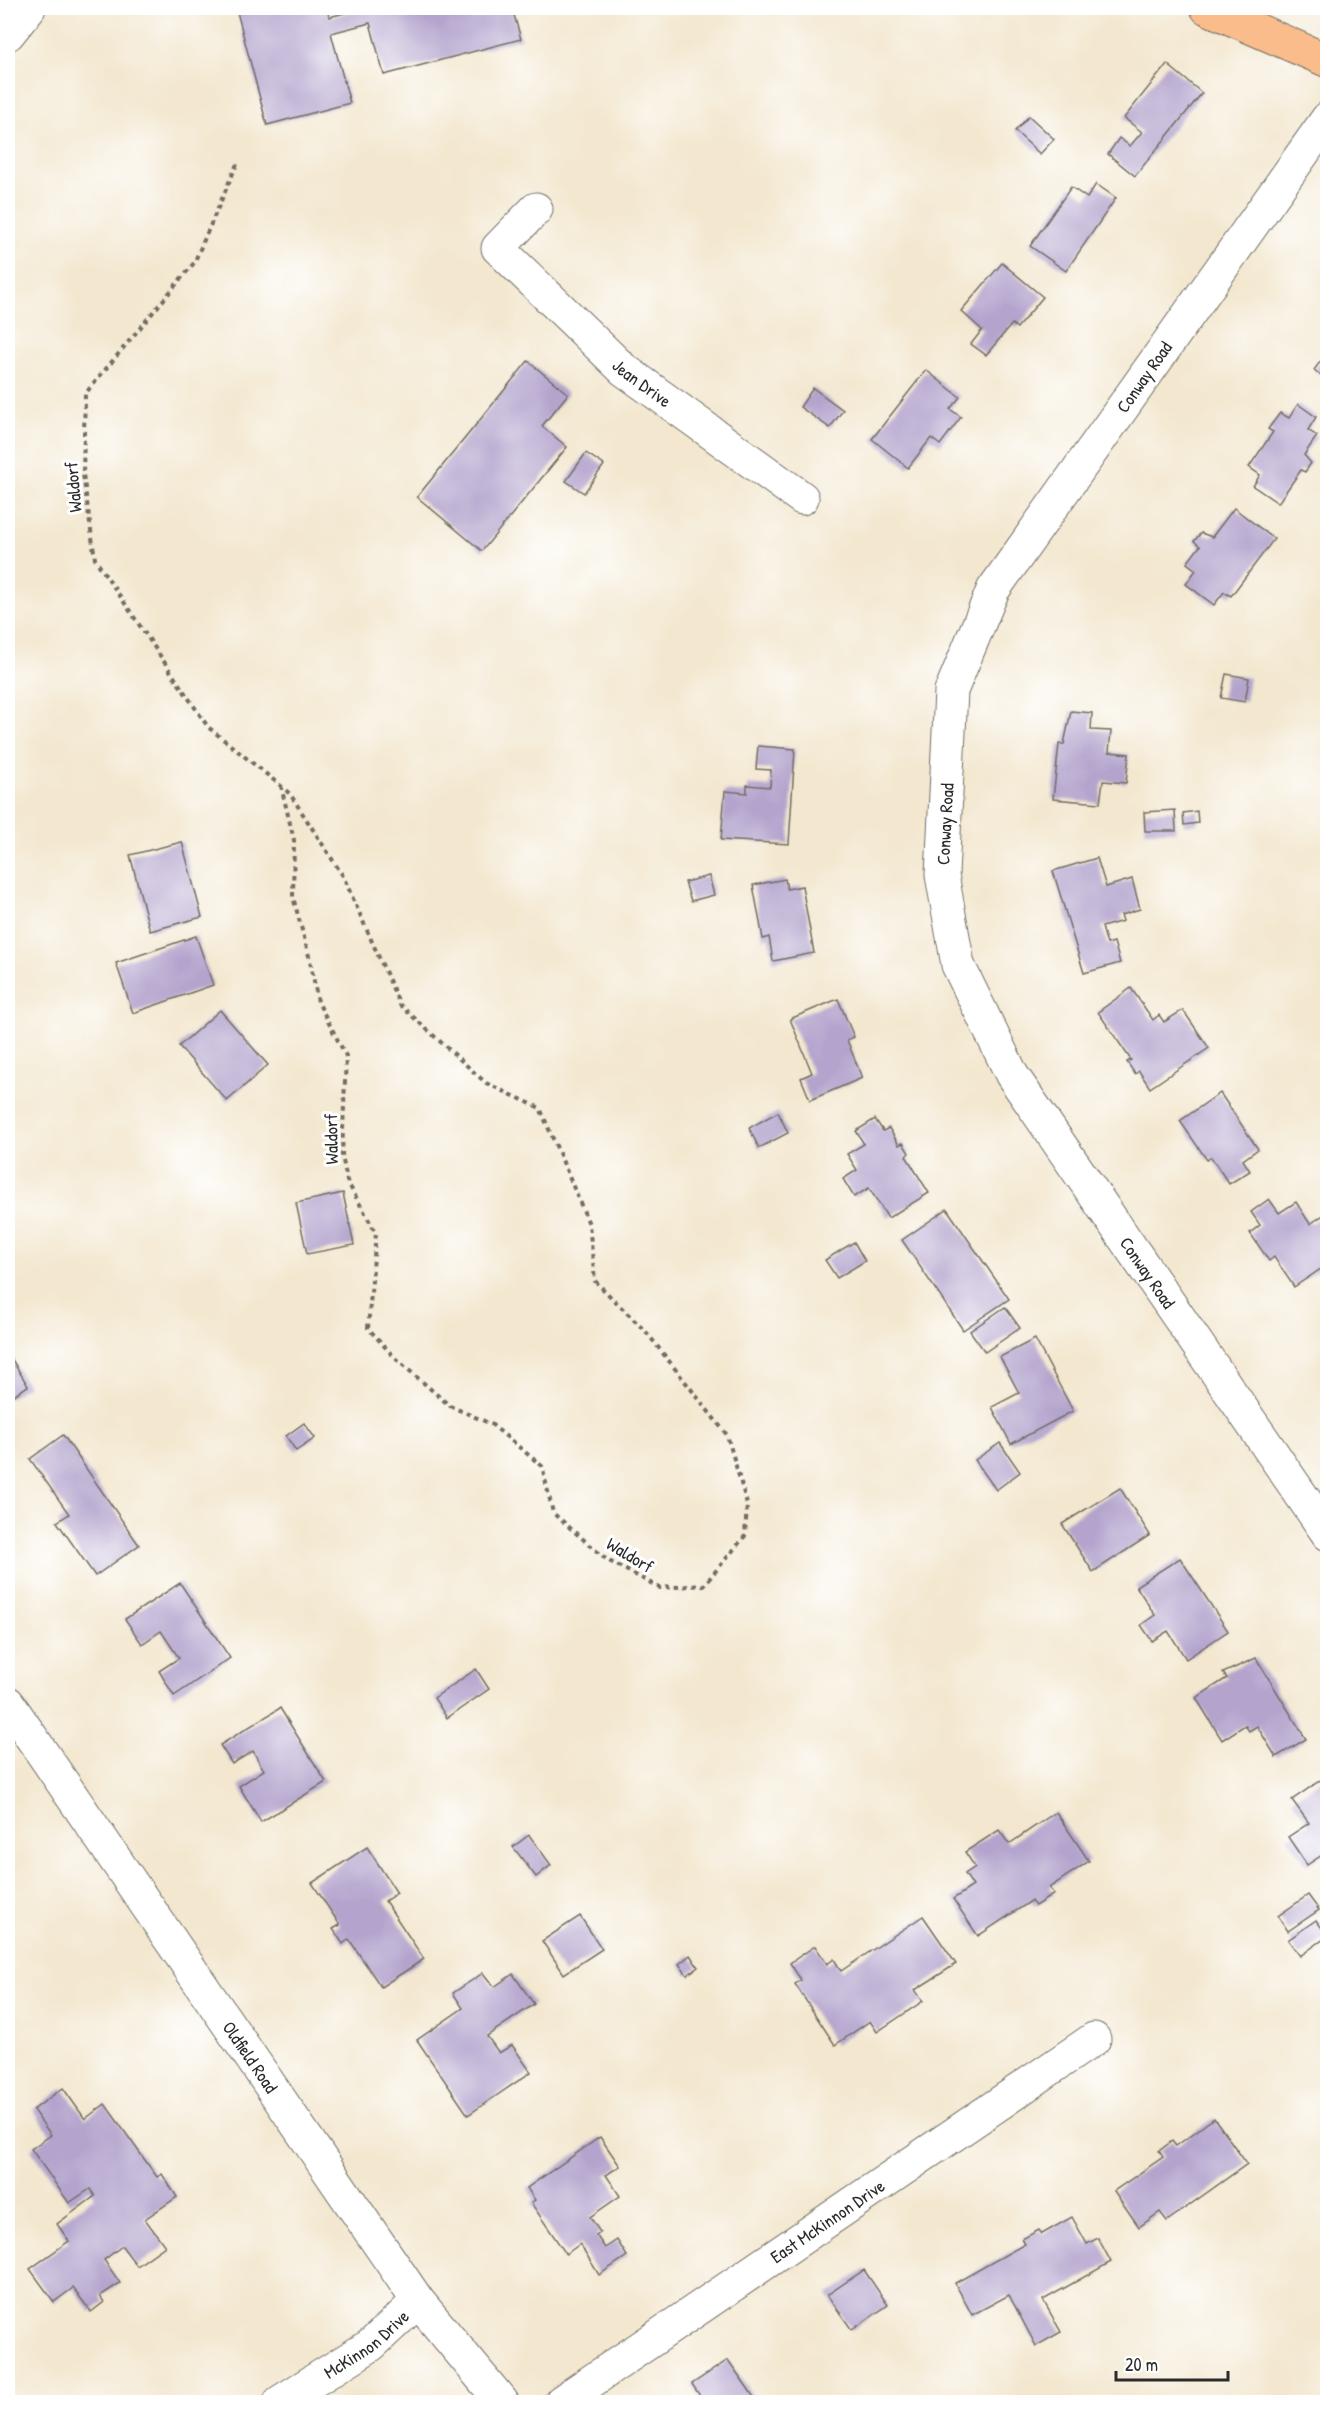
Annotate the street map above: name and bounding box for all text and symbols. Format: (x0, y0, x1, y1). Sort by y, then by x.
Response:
street label: Conway Road (1110, 336, 1178, 418)
street label: Jean Drive (607, 353, 677, 413)
street label: Waldorf (58, 460, 88, 513)
street label: Conway Road (930, 782, 960, 866)
street label: Waldorf (318, 1113, 344, 1165)
street label: Conway Road (1114, 1232, 1181, 1313)
street label: Waldorf (602, 1531, 659, 1579)
street label: Oldfield Road (217, 2016, 284, 2098)
street label: East McKinnon Drive (765, 2173, 889, 2269)
street label: McKinnon Drive (319, 2304, 414, 2384)
scale bar (1116, 2344, 1228, 2382)
text: 20 m (1125, 2352, 1158, 2377)

